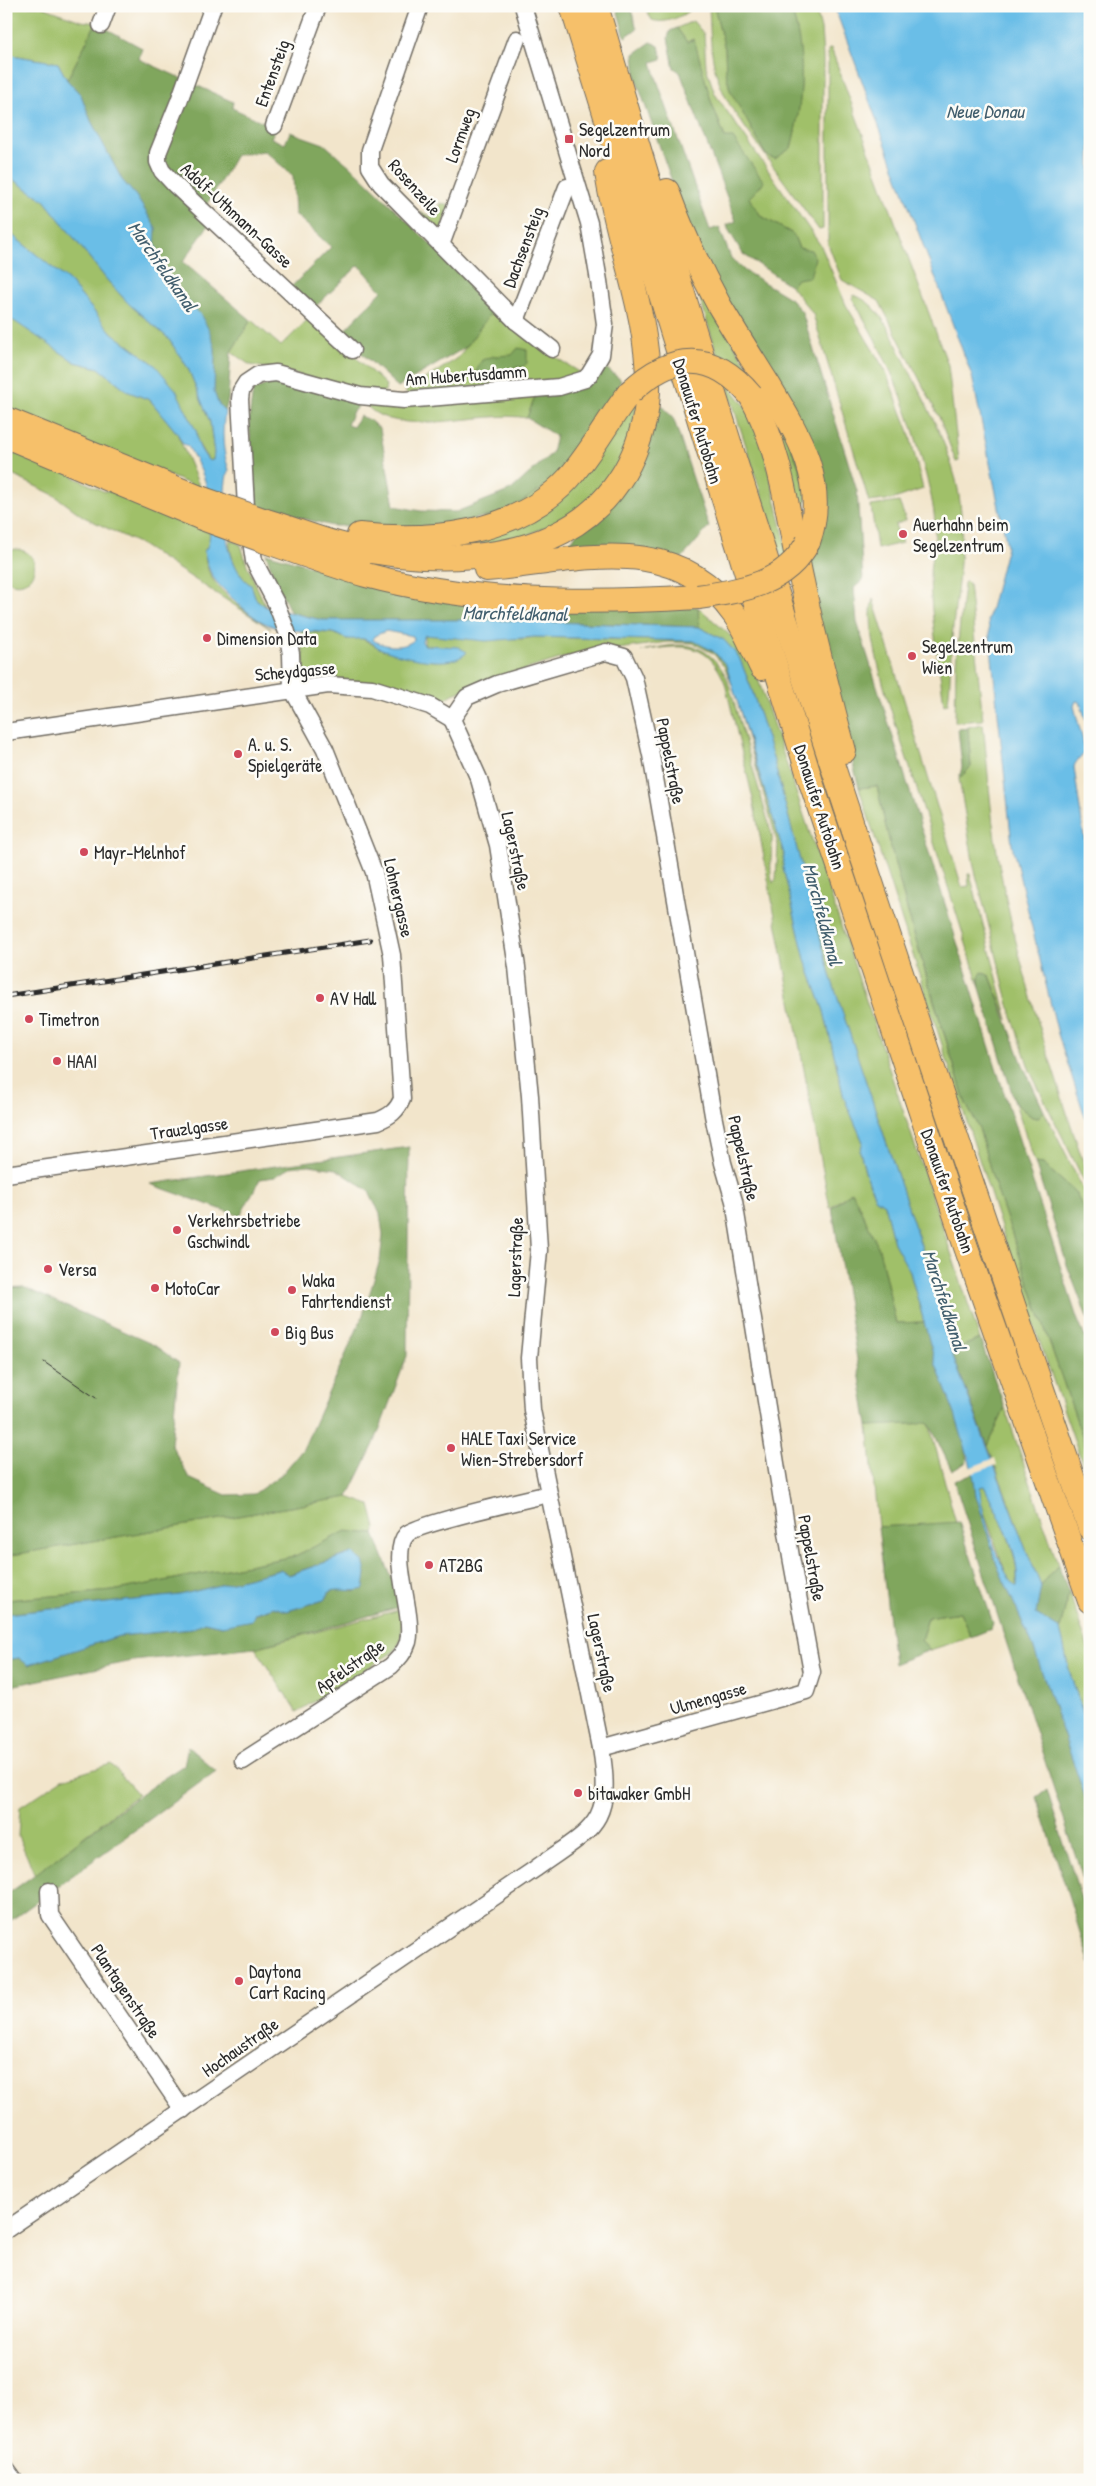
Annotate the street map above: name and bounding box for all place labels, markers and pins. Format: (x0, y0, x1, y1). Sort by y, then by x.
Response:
place label: Segelzentrum Nord (579, 117, 670, 163)
marker: Segelzentrum Nord (563, 133, 575, 145)
place label: Auerhahn beim Segelzentrum (913, 512, 1008, 558)
marker: Auerhahn beim Segelzentrum (897, 528, 909, 540)
place label: Dimension Data (217, 626, 316, 651)
marker: Dimension Data (201, 632, 213, 644)
place label: Segelzentrum Wien (922, 634, 1013, 680)
marker: Segelzentrum Wien (906, 650, 918, 662)
place label: A. u. S. Spielgeräte (248, 732, 322, 778)
marker: A. u. S. Spielgeräte (232, 748, 244, 760)
place label: Mayr-Melnhof (94, 840, 186, 865)
marker: Mayr-Melnhof (78, 846, 90, 858)
place label: AV Hall (330, 986, 377, 1011)
marker: AV Hall (314, 992, 326, 1004)
place label: Timetron (39, 1007, 99, 1032)
marker: Timetron (23, 1013, 35, 1025)
place label: HAAI (67, 1049, 97, 1074)
marker: HAAI (51, 1055, 63, 1067)
place label: Verkehrsbetriebe Gschwindl (187, 1208, 301, 1254)
marker: Verkehrsbetriebe Gschwindl (171, 1224, 183, 1236)
place label: Versa (58, 1257, 96, 1282)
marker: Versa (42, 1263, 54, 1275)
place label: Waka Fahrtendienst (301, 1268, 392, 1314)
place label: MotoCar (165, 1276, 220, 1301)
marker: MotoCar (149, 1282, 161, 1294)
marker: Waka Fahrtendienst (286, 1284, 298, 1296)
place label: Big Bus (285, 1320, 334, 1345)
marker: Big Bus (269, 1326, 281, 1338)
place label: HALE Taxi Service Wien-Strebersdorf (461, 1426, 584, 1472)
marker: HALE Taxi Service Wien-Strebersdorf (445, 1442, 457, 1454)
place label: AT2BG (439, 1553, 483, 1578)
marker: AT2BG (423, 1559, 435, 1571)
place label: bitawaker GmbH (588, 1781, 691, 1806)
marker: bitawaker GmbH (572, 1787, 584, 1799)
place label: Daytona Cart Racing (249, 1959, 326, 2005)
marker: Daytona Cart Racing (233, 1975, 245, 1987)

